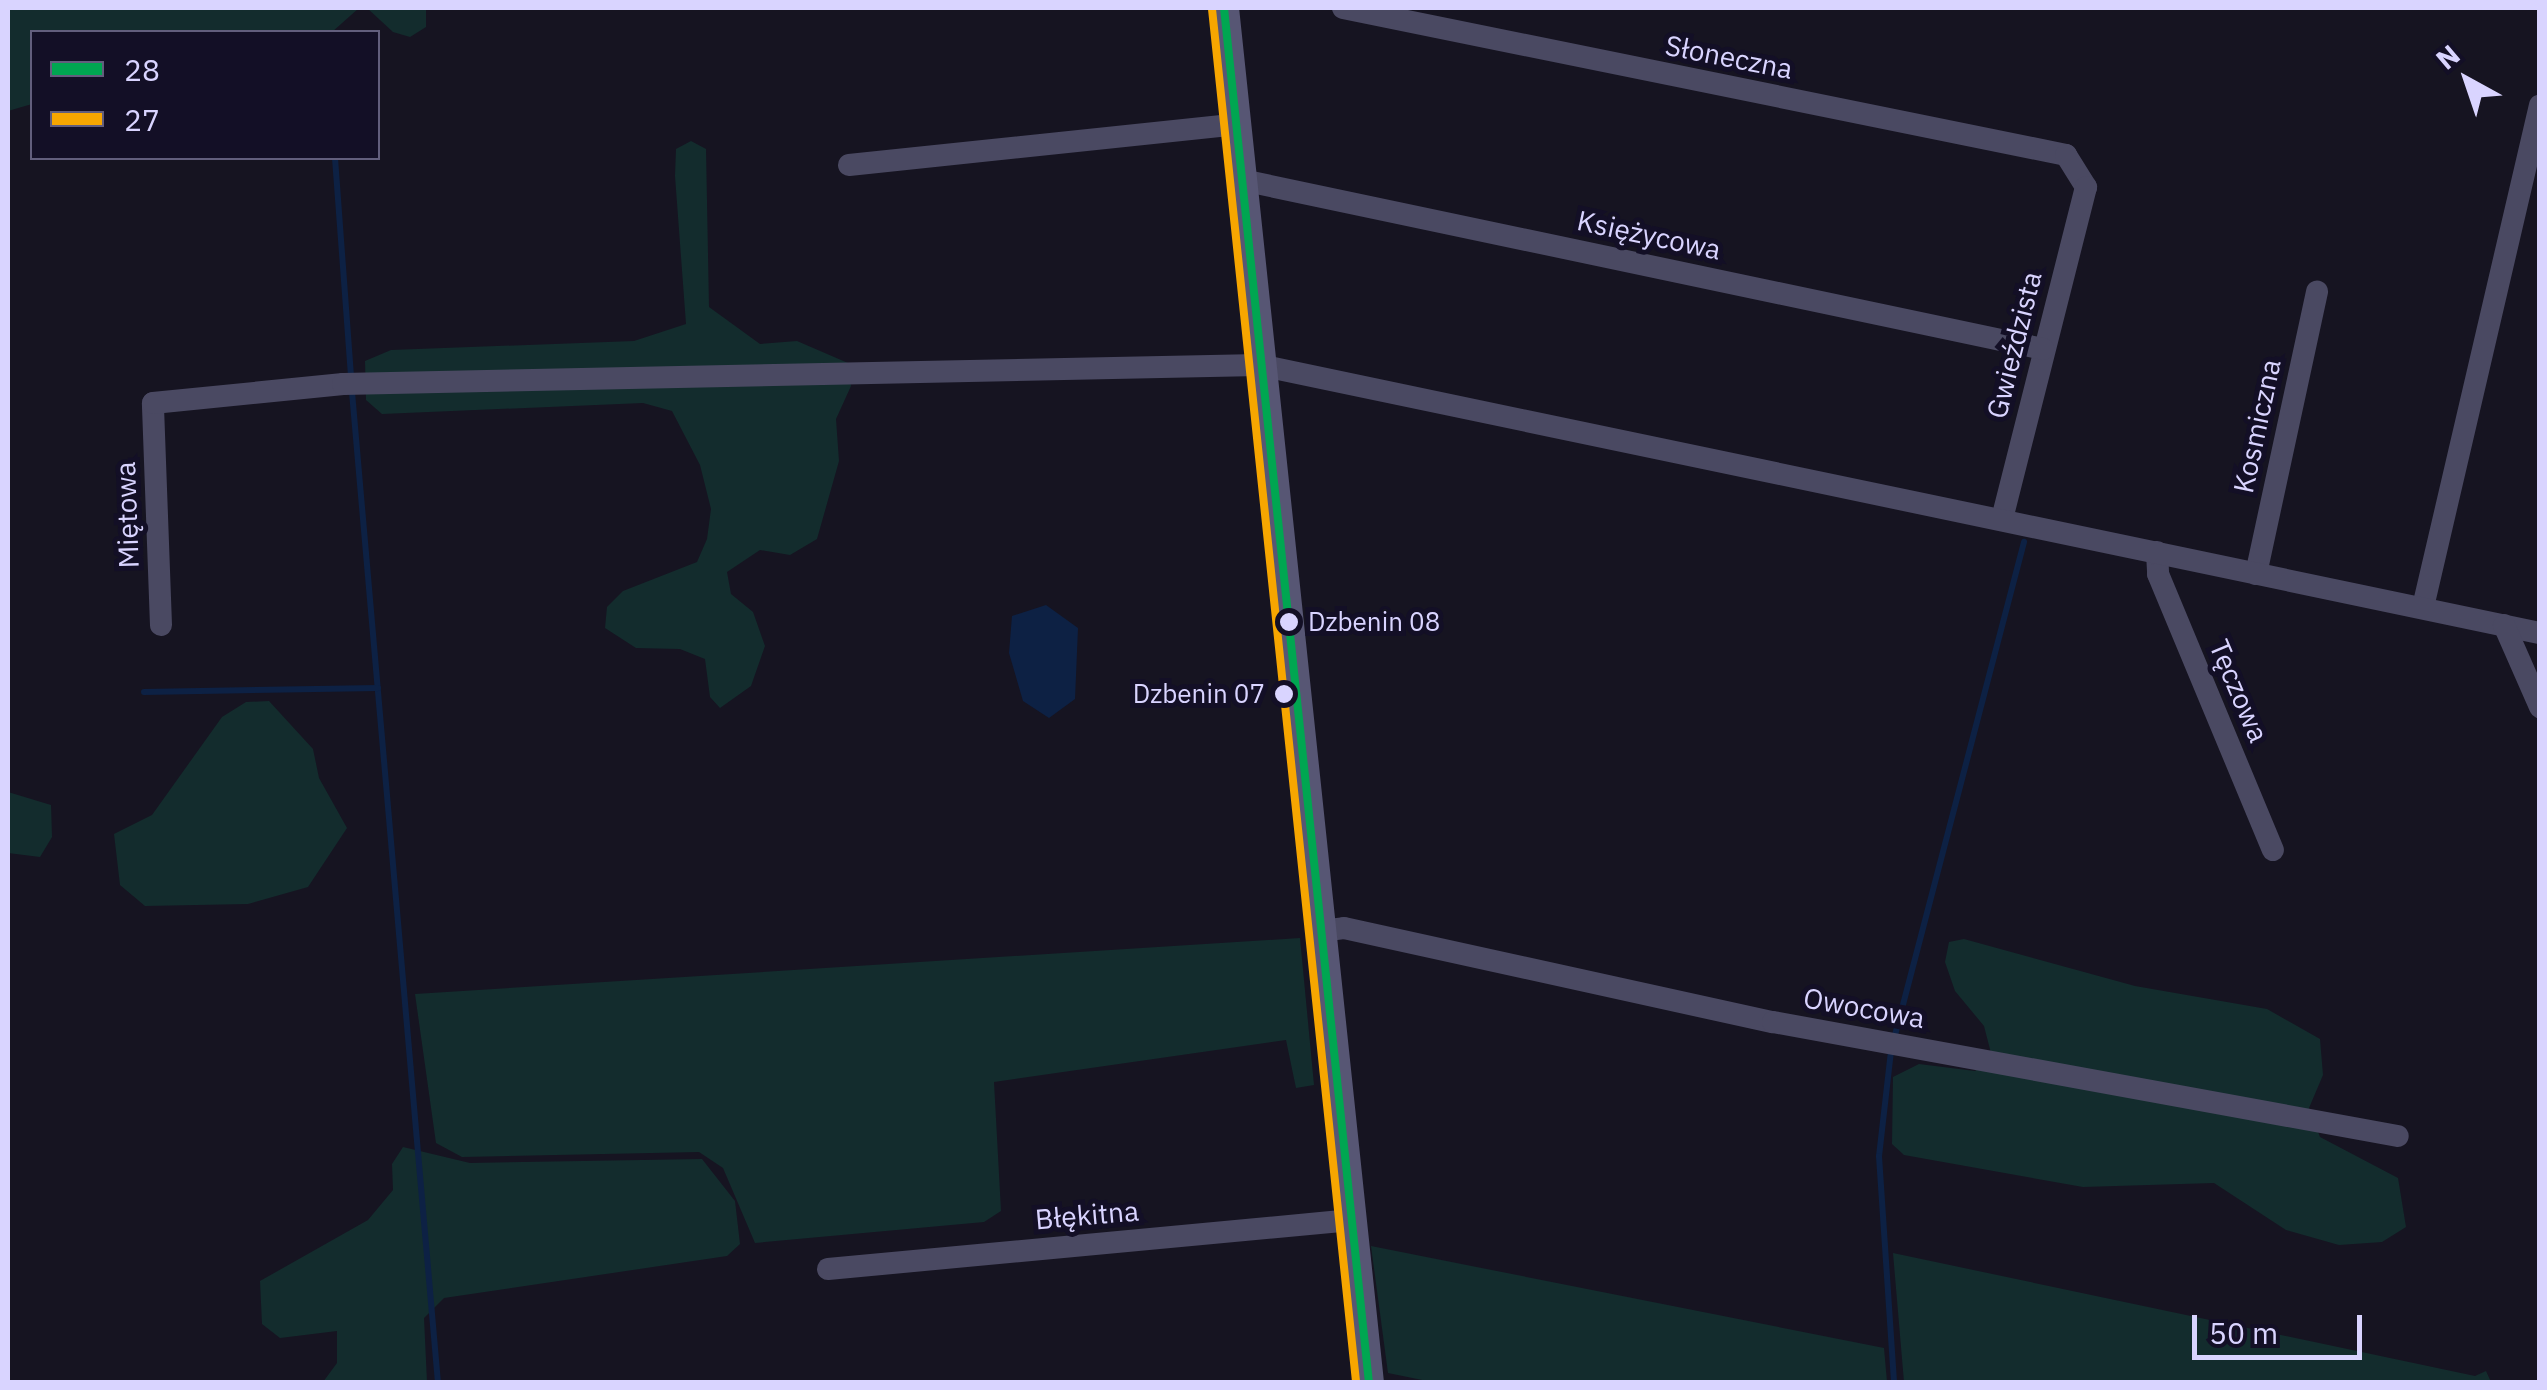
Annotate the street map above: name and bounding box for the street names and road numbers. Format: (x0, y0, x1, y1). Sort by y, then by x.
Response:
street label: Słoneczna (1663, 28, 1795, 86)
street label: Księżycowa (1574, 203, 1724, 267)
street label: Gwieździsta (1980, 268, 2048, 422)
street label: Kosmiczna (2226, 356, 2288, 496)
street label: Miętowa (108, 461, 146, 569)
street label: Tęczowa (2202, 635, 2276, 747)
street label: Owocowa (1801, 981, 1927, 1035)
street label: Błękitna (1034, 1194, 1140, 1236)

